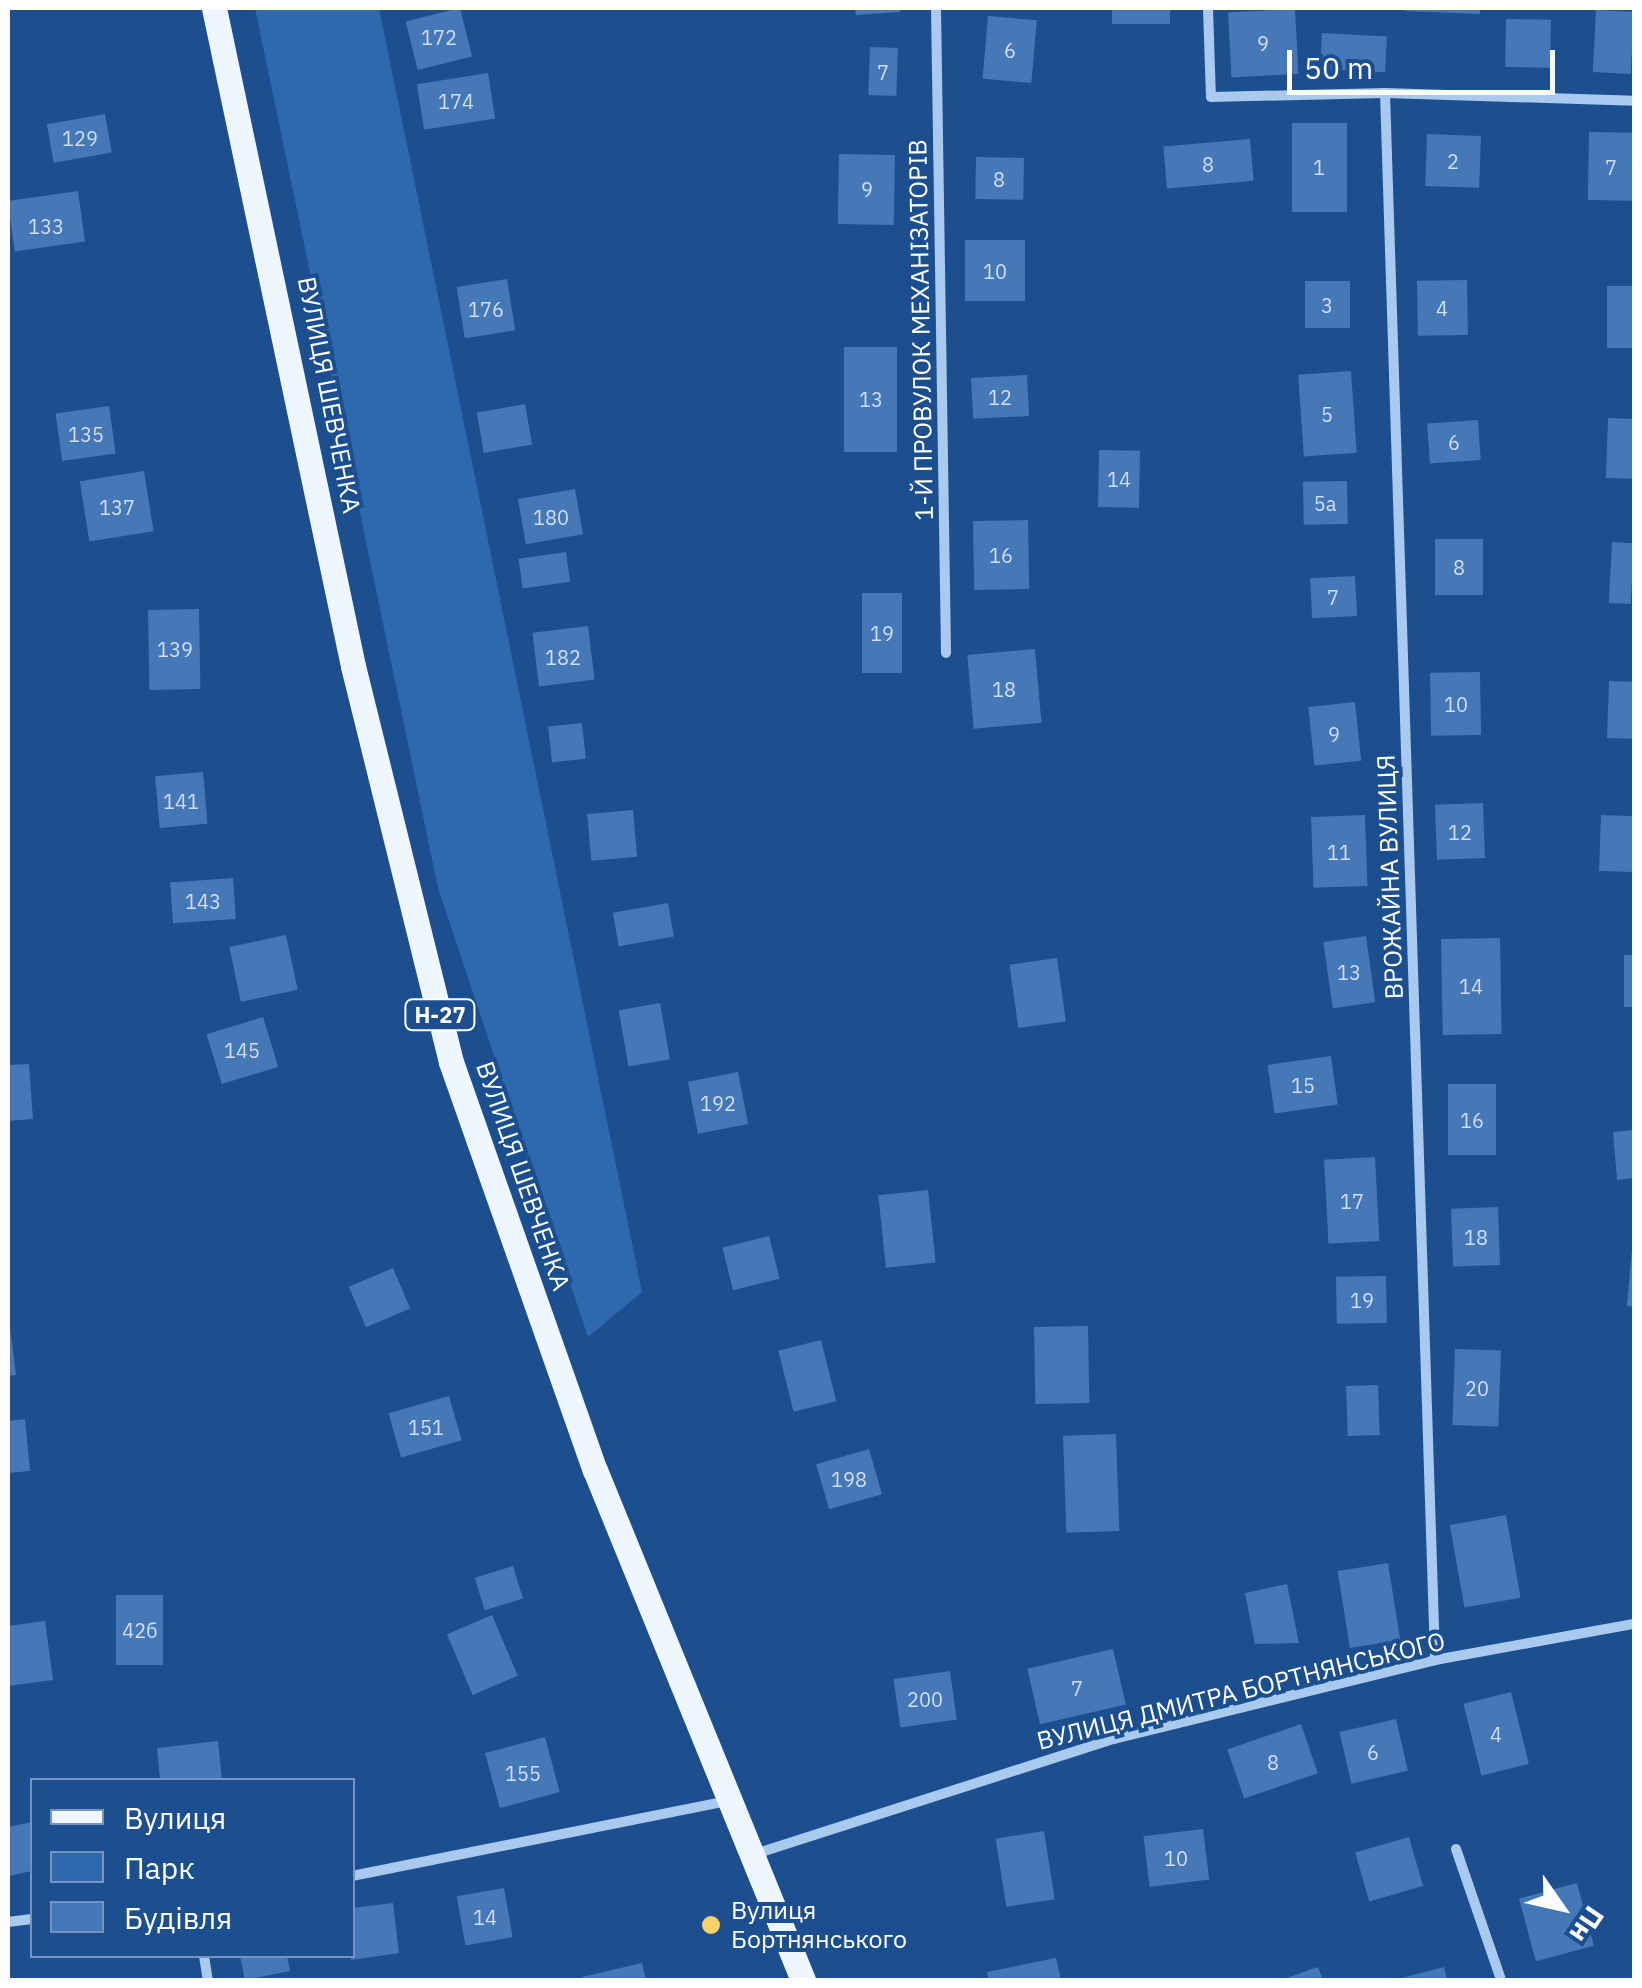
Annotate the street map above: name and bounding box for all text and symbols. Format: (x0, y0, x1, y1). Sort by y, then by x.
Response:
house number: 172 (421, 25, 457, 49)
scale bar (1292, 30, 1560, 92)
house number: 9 (1257, 31, 1269, 55)
house number: 6 (1004, 38, 1016, 62)
text: 50 m (1304, 48, 1373, 87)
house number: 7 (877, 60, 889, 84)
house number: 174 (438, 89, 474, 113)
house number: 129 (62, 126, 98, 150)
street label: 1-Й ПРОВУЛОК МЕХАНІЗАТОРІВ (903, 139, 939, 521)
house number: 2 (1447, 149, 1459, 173)
house number: 8 (1202, 152, 1214, 176)
house number: 1 (1313, 155, 1325, 179)
house number: 7 (1605, 155, 1617, 179)
house number: 8 (993, 167, 1005, 191)
house number: 9 (861, 177, 873, 201)
house number: 133 (28, 214, 64, 238)
house number: 10 (983, 259, 1007, 283)
street label: ВУЛИЦЯ ШЕВЧЕНКА (291, 274, 367, 516)
house number: 3 (1321, 293, 1333, 317)
house number: 4 (1436, 296, 1448, 320)
house number: 176 (468, 297, 504, 321)
house number: 12 (988, 385, 1012, 409)
house number: 13 (859, 387, 883, 411)
house number: 5 (1321, 402, 1333, 426)
house number: 135 (68, 422, 104, 446)
house number: 6 (1448, 430, 1460, 454)
house number: 14 (1107, 467, 1131, 491)
house number: 5а (1314, 491, 1336, 515)
house number: 137 (99, 495, 135, 519)
house number: 180 (533, 505, 569, 529)
house number: 16 (989, 543, 1013, 567)
house number: 8 (1453, 555, 1465, 579)
house number: 7 (1327, 585, 1339, 609)
house number: 19 (870, 621, 894, 645)
house number: 139 (157, 637, 193, 661)
house number: 182 (545, 645, 581, 669)
house number: 18 (992, 677, 1016, 701)
house number: 10 (1444, 692, 1468, 716)
house number: 9 (1328, 722, 1340, 746)
street label: ВРОЖАЙНА ВУЛИЦЯ (1371, 754, 1409, 1000)
house number: 141 (163, 789, 199, 813)
house number: 12 (1448, 820, 1472, 844)
house number: 11 (1327, 840, 1351, 864)
house number: 143 (185, 889, 221, 913)
house number: 13 (1337, 960, 1361, 984)
house number: 14 (1459, 974, 1483, 998)
road number: Н-27 (402, 998, 478, 1032)
house number: 145 (224, 1038, 260, 1062)
street label: ВУЛИЦЯ ШЕВЧЕНКА (470, 1058, 576, 1294)
house number: 15 (1291, 1073, 1315, 1097)
house number: 192 (700, 1091, 736, 1115)
house number: 16 (1460, 1108, 1484, 1132)
house number: 17 (1340, 1189, 1364, 1213)
house number: 18 (1464, 1225, 1488, 1249)
house number: 19 (1350, 1288, 1374, 1312)
house number: 20 (1465, 1376, 1489, 1400)
house number: 151 (408, 1415, 444, 1439)
house number: 198 (831, 1467, 867, 1491)
house number: 42б (122, 1618, 158, 1642)
street label: ВУЛИЦЯ ДМИТРА БОРТНЯНСЬКОГО (1034, 1626, 1448, 1756)
house number: 7 (1071, 1676, 1083, 1700)
house number: 200 (907, 1687, 943, 1711)
house number: 4 (1490, 1722, 1502, 1746)
house number: 6 (1367, 1740, 1379, 1764)
house number: 8 (1267, 1750, 1279, 1774)
house number: 155 (505, 1761, 541, 1785)
legend (30, 1778, 355, 1958)
text: Вулиця (124, 1798, 226, 1837)
house number: 10 (1164, 1846, 1188, 1870)
text: Парк (124, 1848, 195, 1887)
north arrow (1512, 1858, 1612, 1958)
place label: Вулиця Бортнянського (731, 1896, 907, 1955)
text: Будівля (124, 1898, 232, 1937)
text: Пн (1562, 1899, 1613, 1951)
house number: 14 (473, 1905, 497, 1929)
marker: Вулиця Бортнянського (700, 1914, 722, 1936)

